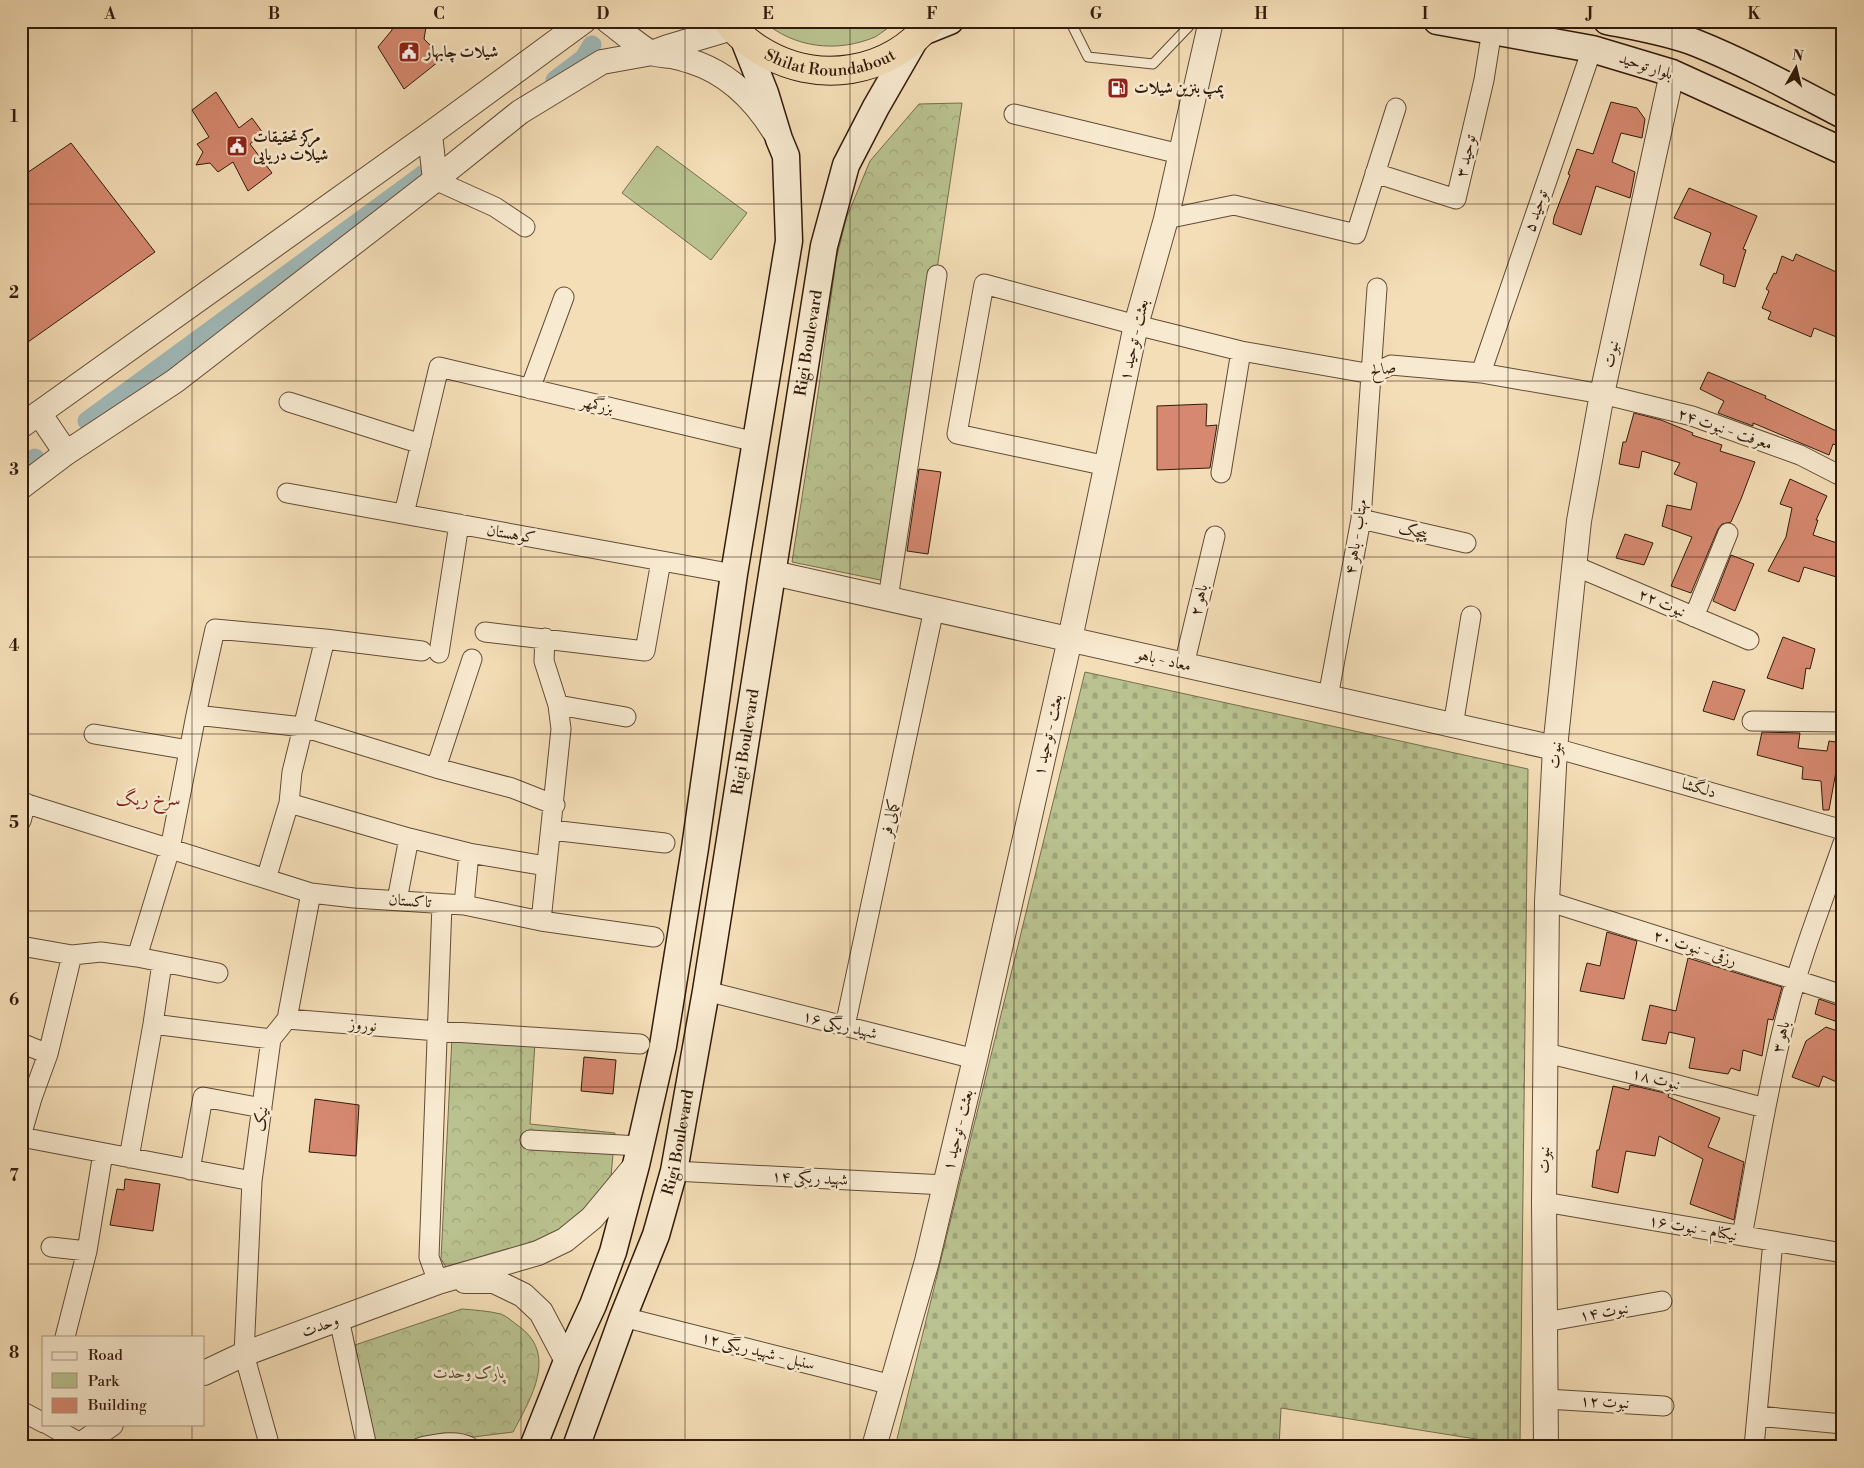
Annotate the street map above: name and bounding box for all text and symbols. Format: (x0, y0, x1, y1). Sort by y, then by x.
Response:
text: A (103, 4, 116, 24)
text: B (268, 4, 280, 24)
text: C (433, 4, 445, 24)
text: D (597, 4, 610, 24)
text: E (762, 4, 774, 24)
text: F (926, 4, 938, 24)
text: G (1090, 4, 1103, 24)
text: H (1254, 4, 1268, 24)
text: I (1422, 4, 1428, 24)
text: J (1585, 4, 1593, 24)
text: K (1748, 4, 1762, 24)
public building icon: شیلات چابهار (397, 40, 421, 64)
street label: Shilat Roundabout (763, 40, 897, 60)
place label: شیلات چابهار (423, 42, 498, 63)
north arrow (1772, 42, 1822, 92)
text: Shilat Roundabout (761, 45, 899, 81)
text: N (1791, 46, 1804, 66)
street label: بلوار توحید (1616, 48, 1676, 84)
fuel station icon: پمپ بنزین شیلات (1106, 76, 1130, 100)
place label: پمپ بنزین شیلات (1134, 78, 1224, 100)
text: 1 (10, 107, 18, 127)
place label: مرکز تحقیقات شیلات دریایی (252, 127, 328, 165)
street label: توحید ۳ (1451, 132, 1481, 179)
public building icon: مرکز تحقیقات شیلات دریایی (225, 134, 249, 158)
street label: توحید ۵ (1520, 186, 1553, 235)
text: 2 (9, 283, 19, 303)
street label: Rigi Boulevard (790, 288, 827, 398)
street label: بعثت - توحید ۱ (1115, 297, 1153, 383)
street label: نبوت (1598, 339, 1624, 369)
street label: صالح (1368, 357, 1398, 384)
street label: بزرگمهر (577, 390, 616, 419)
street label: معرفت - نبوت ۲۴ (1675, 403, 1775, 455)
text: 3 (9, 460, 19, 480)
street label: مهتاب - باهو ۴ (1340, 498, 1372, 576)
street label: پیچک (1397, 518, 1431, 544)
street label: کوهستان (485, 520, 537, 548)
street label: باهو ۲ (1186, 582, 1212, 618)
street label: نبوت ۲۲ (1635, 584, 1689, 622)
text: 4 (9, 636, 20, 656)
street label: معاد - باهو (1133, 644, 1193, 676)
street label: Rigi Boulevard (727, 687, 764, 797)
street label: بعثت - توحید ۱ (1029, 692, 1067, 778)
street label: نبوت (1544, 741, 1566, 769)
street label: دلگشا (1679, 773, 1719, 802)
district label: سرخ ریگ (116, 787, 180, 815)
street label: کمالی فر (876, 797, 904, 840)
text: 5 (9, 813, 19, 833)
street label: تاکستان (388, 890, 433, 913)
street label: رزقی - نبوت ۲۰ (1651, 925, 1739, 971)
text: 6 (9, 990, 19, 1010)
street label: شهید ریگی ۱۶ (800, 1006, 879, 1045)
street label: نوروز (346, 1014, 378, 1036)
street label: باهو ۳ (1768, 1019, 1794, 1055)
street label: نبوت ۱۸ (1630, 1063, 1682, 1095)
street label: بعثت - توحید ۱ (938, 1087, 978, 1173)
street label: Rigi Boulevard (658, 1088, 698, 1198)
street label: نیک (249, 1105, 273, 1133)
street label: نبوت (1534, 1146, 1554, 1174)
text: 7 (9, 1166, 19, 1186)
street label: شهید ریگی ۱۴ (771, 1166, 849, 1191)
street label: نیکنام - نبوت ۱۶ (1646, 1210, 1739, 1250)
street label: نبوت ۱۴ (1578, 1298, 1630, 1326)
street label: وحدت (299, 1310, 341, 1342)
street label: سنبل - شهید ریگی ۱۲ (699, 1327, 817, 1376)
legend (42, 1336, 205, 1426)
text: 8 (9, 1343, 19, 1363)
text: Road (88, 1346, 123, 1365)
park label: پارک وحدت (433, 1363, 507, 1384)
text: Park (88, 1372, 120, 1391)
street label: نبوت ۱۲ (1580, 1391, 1630, 1413)
text: Building (87, 1396, 147, 1415)

